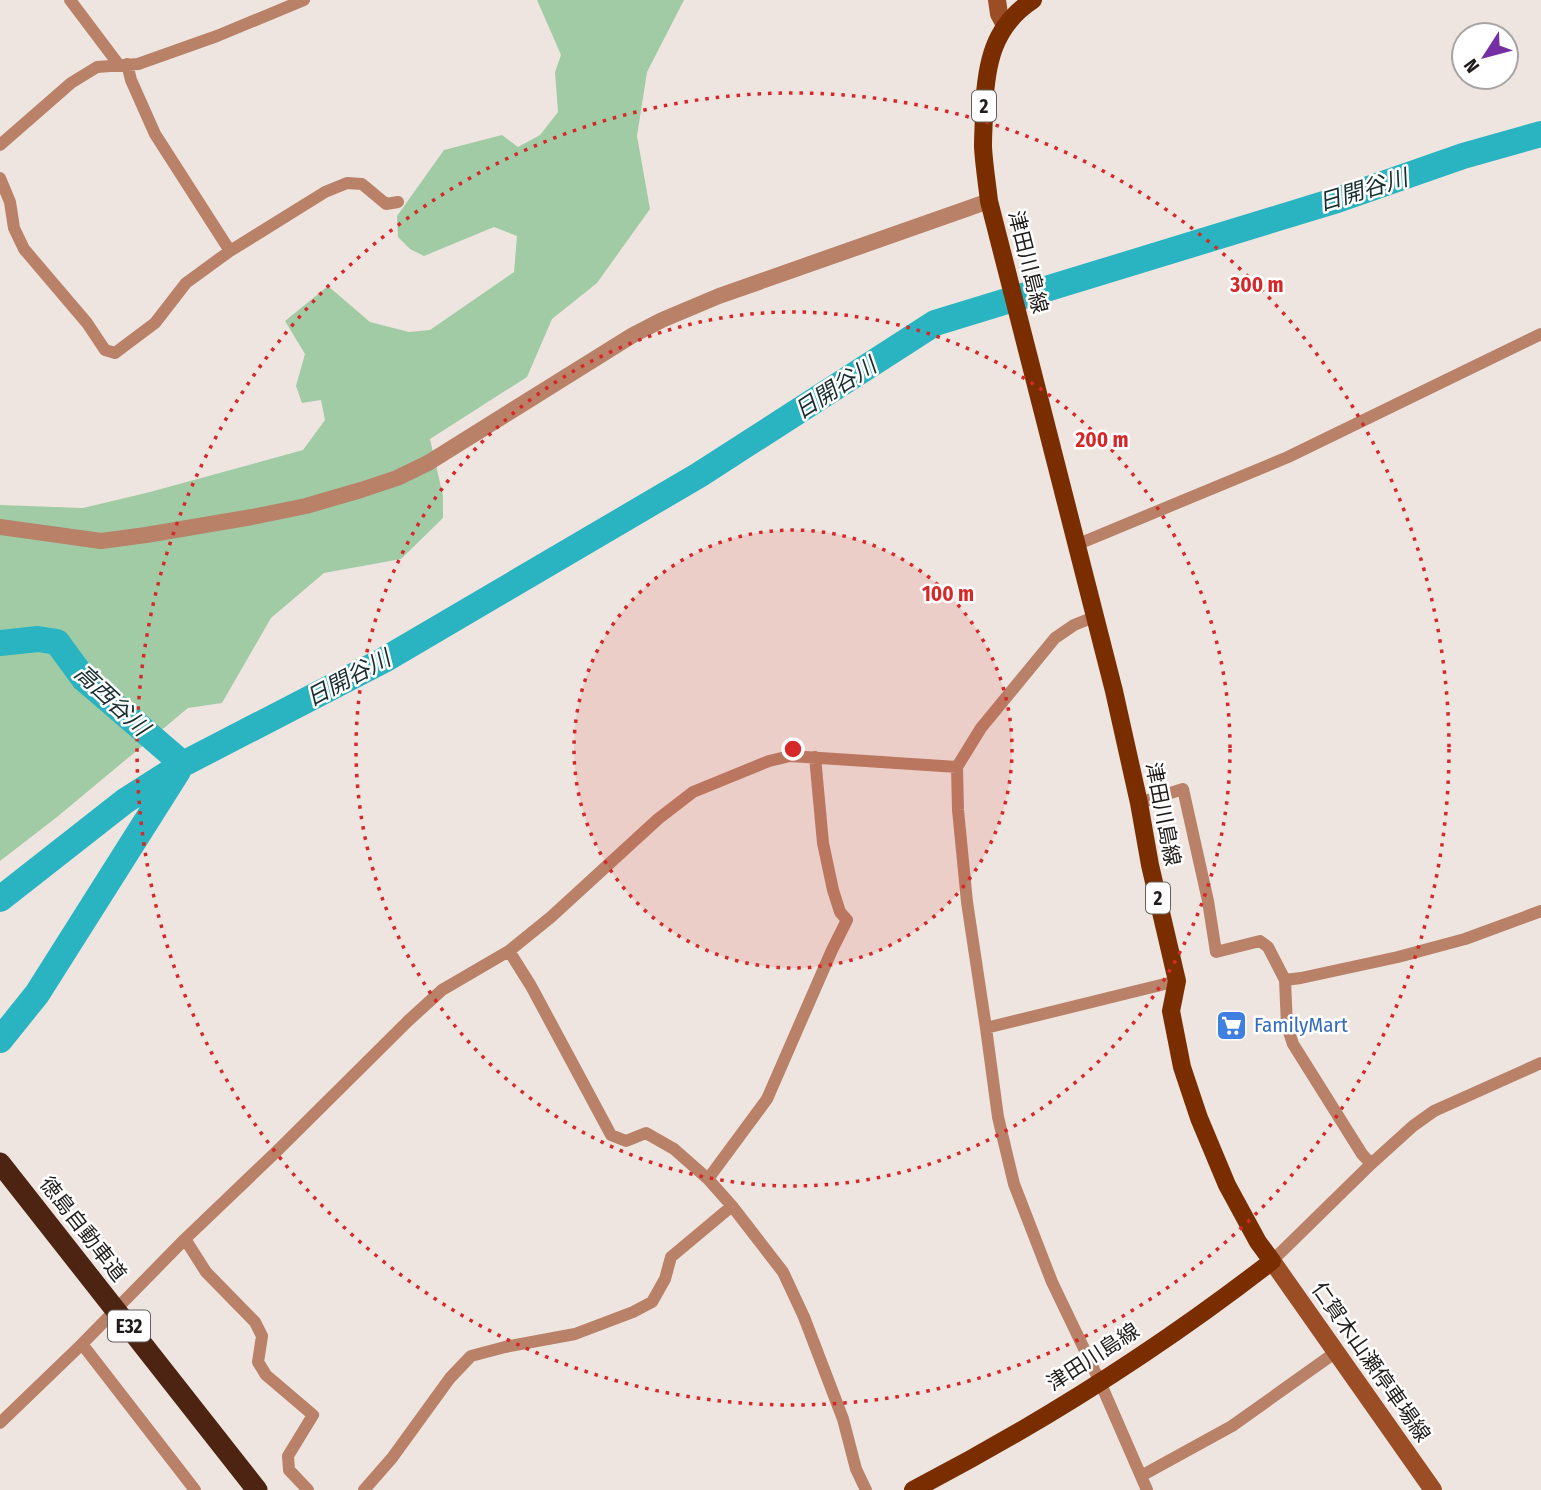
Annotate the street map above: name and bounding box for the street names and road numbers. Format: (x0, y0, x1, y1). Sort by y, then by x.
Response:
road number: 2 (972, 90, 996, 122)
street label: 津田川島線 (1003, 208, 1053, 316)
street label: 津田川島線 (1140, 760, 1186, 868)
road number: 2 (1146, 882, 1170, 914)
street label: 徳島自動車道 (34, 1171, 132, 1287)
street label: 仁賀木山瀬停車場線 (1306, 1277, 1436, 1447)
road number: E32 (108, 1310, 150, 1342)
street label: 津田川島線 (1042, 1318, 1144, 1396)

